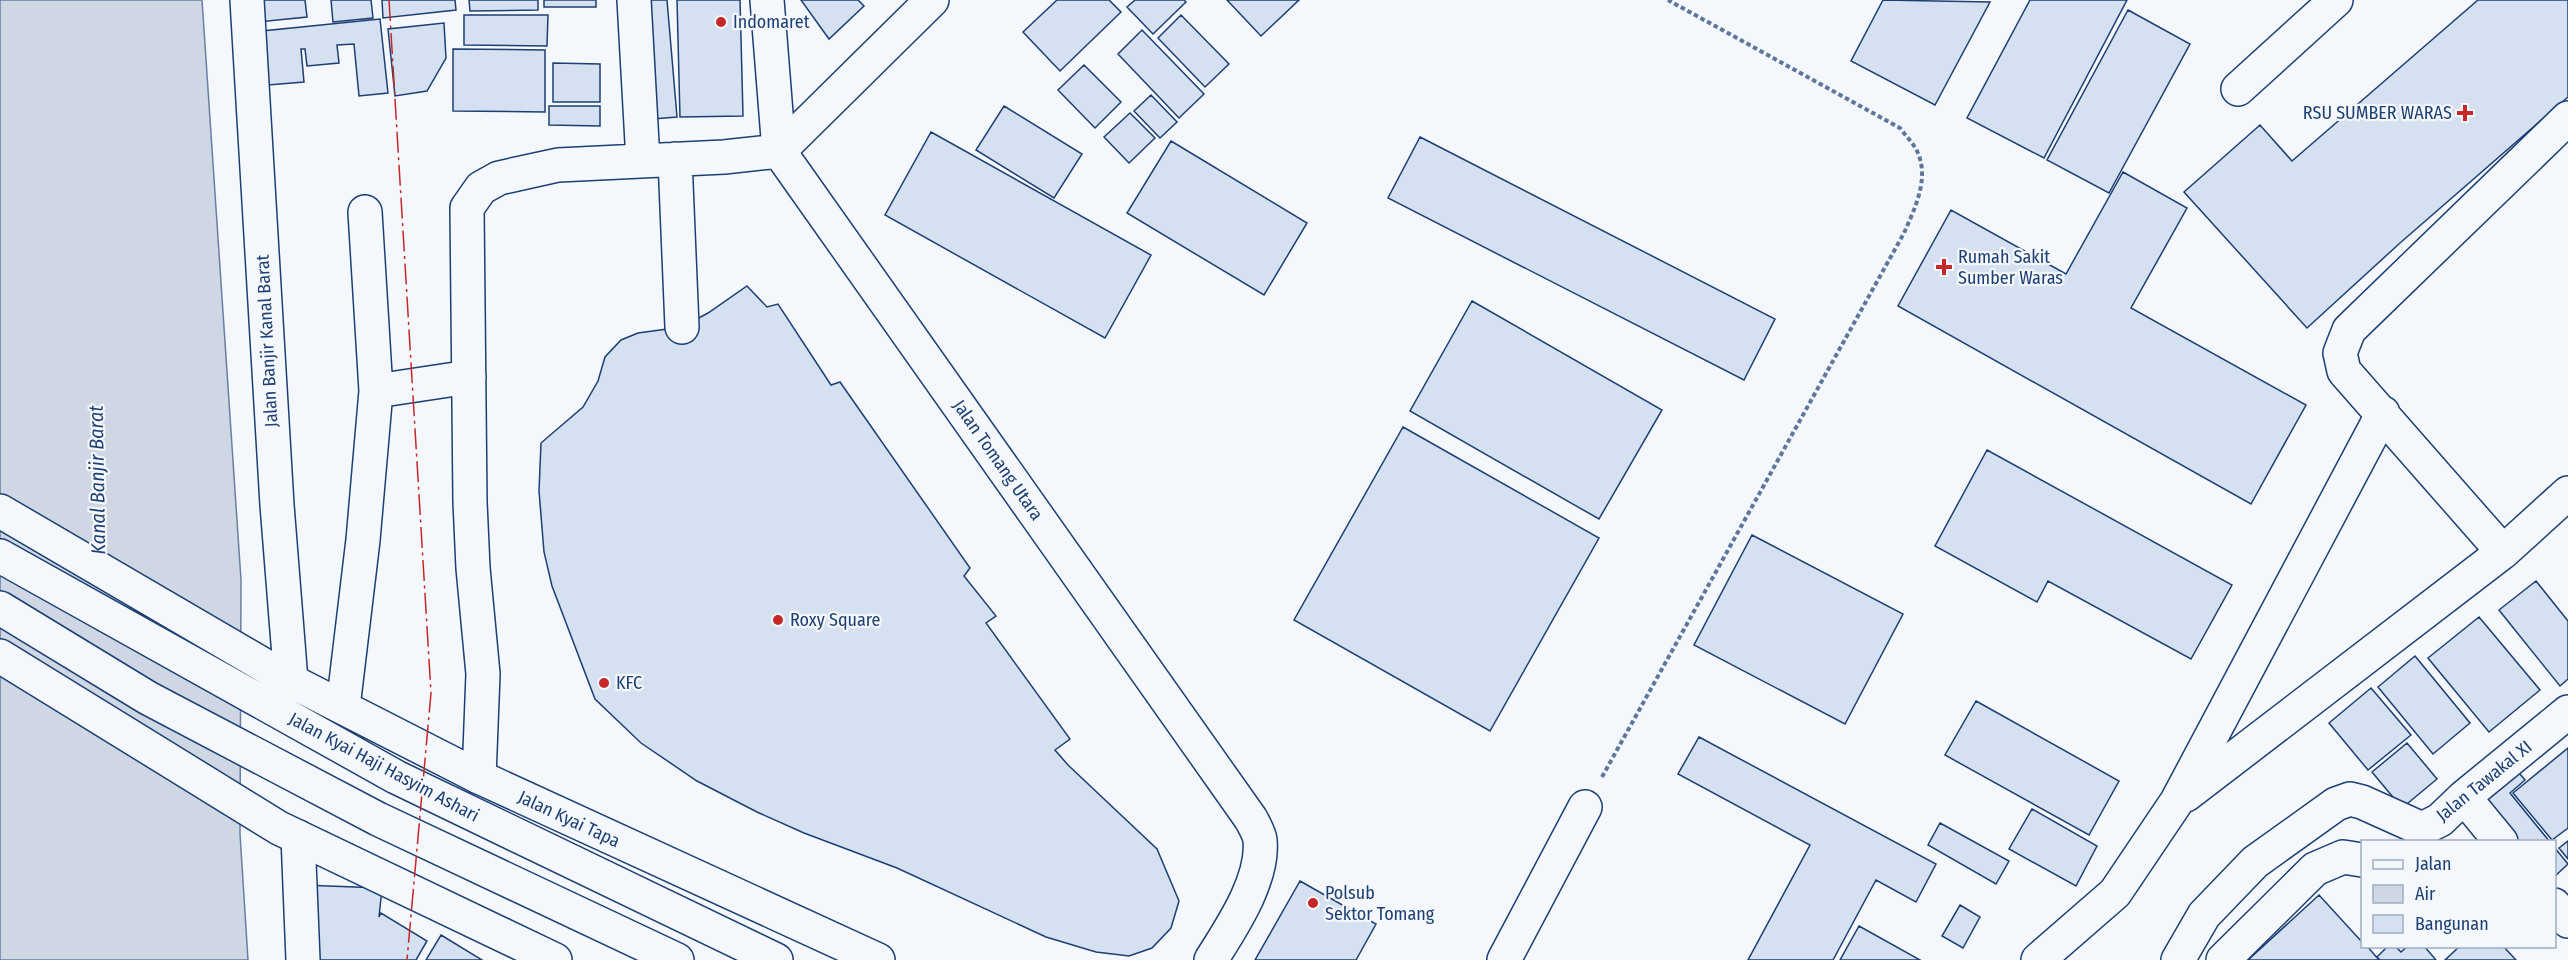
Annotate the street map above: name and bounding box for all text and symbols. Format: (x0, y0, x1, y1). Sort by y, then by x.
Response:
place label: Indomaret (733, 11, 810, 33)
marker: Indomaret (714, 15, 728, 29)
place label: RSU SUMBER WARAS (2303, 102, 2452, 124)
marker: RSU SUMBER WARAS (2456, 104, 2474, 122)
place label: Rumah Sakit Sumber Waras (1958, 246, 2063, 289)
street label: Jalan Banjir Kanal Barat (251, 254, 283, 428)
marker: Rumah Sakit Sumber Waras (1935, 258, 1953, 276)
street label: Jalan Tomang Utara (948, 395, 1048, 525)
water label: Kanal Banjir Barat (84, 405, 110, 555)
place label: Roxy Square (790, 609, 881, 631)
marker: Roxy Square (771, 613, 785, 627)
place label: KFC (616, 672, 642, 694)
marker: KFC (597, 676, 611, 690)
street label: Jalan Kyai Haji Hasyim Ashari (285, 707, 483, 827)
street label: Jalan Tawakal XI (2432, 736, 2536, 826)
street label: Jalan Kyai Tapa (515, 786, 624, 852)
legend (2361, 840, 2556, 948)
text: Jalan (2415, 853, 2452, 875)
place label: Polsub Sektor Tomang (1325, 882, 1435, 925)
text: Air (2415, 883, 2436, 905)
marker: Polsub Sektor Tomang (1306, 896, 1320, 910)
text: Bangunan (2415, 913, 2489, 935)

